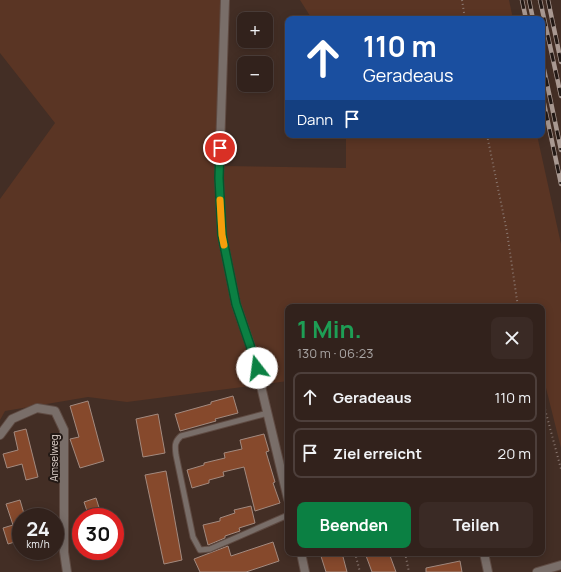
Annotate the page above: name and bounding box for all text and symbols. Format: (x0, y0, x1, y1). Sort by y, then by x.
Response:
map controls (237, 12, 273, 92)
button: + (237, 12, 273, 48)
text: 110 m (363, 27, 437, 65)
icon: ahead (297, 32, 349, 84)
button: − (237, 56, 273, 92)
text: Geradeaus (363, 63, 454, 87)
icon: arrive (341, 108, 363, 130)
text: Dann (297, 109, 333, 130)
pin (203, 131, 237, 165)
icon: arrive (209, 137, 231, 159)
text: 1 Min. (297, 312, 362, 345)
button: close (491, 317, 533, 359)
text: 130 m · 06:23 (297, 344, 373, 362)
position arrow (236, 347, 278, 389)
icon: ahead (299, 386, 321, 408)
text: Geradeaus (333, 387, 412, 408)
text: 110 m (494, 387, 531, 408)
street label: Amselweg (47, 434, 61, 482)
icon: arrive (299, 442, 321, 464)
text: Ziel erreicht (333, 443, 422, 464)
text: 20 m (498, 443, 531, 464)
button: Beenden (297, 502, 411, 548)
button: Teilen (419, 502, 533, 548)
speed limit sign: 30 (72, 508, 124, 560)
text: 24 (26, 515, 50, 542)
text: km/h (26, 537, 50, 551)

